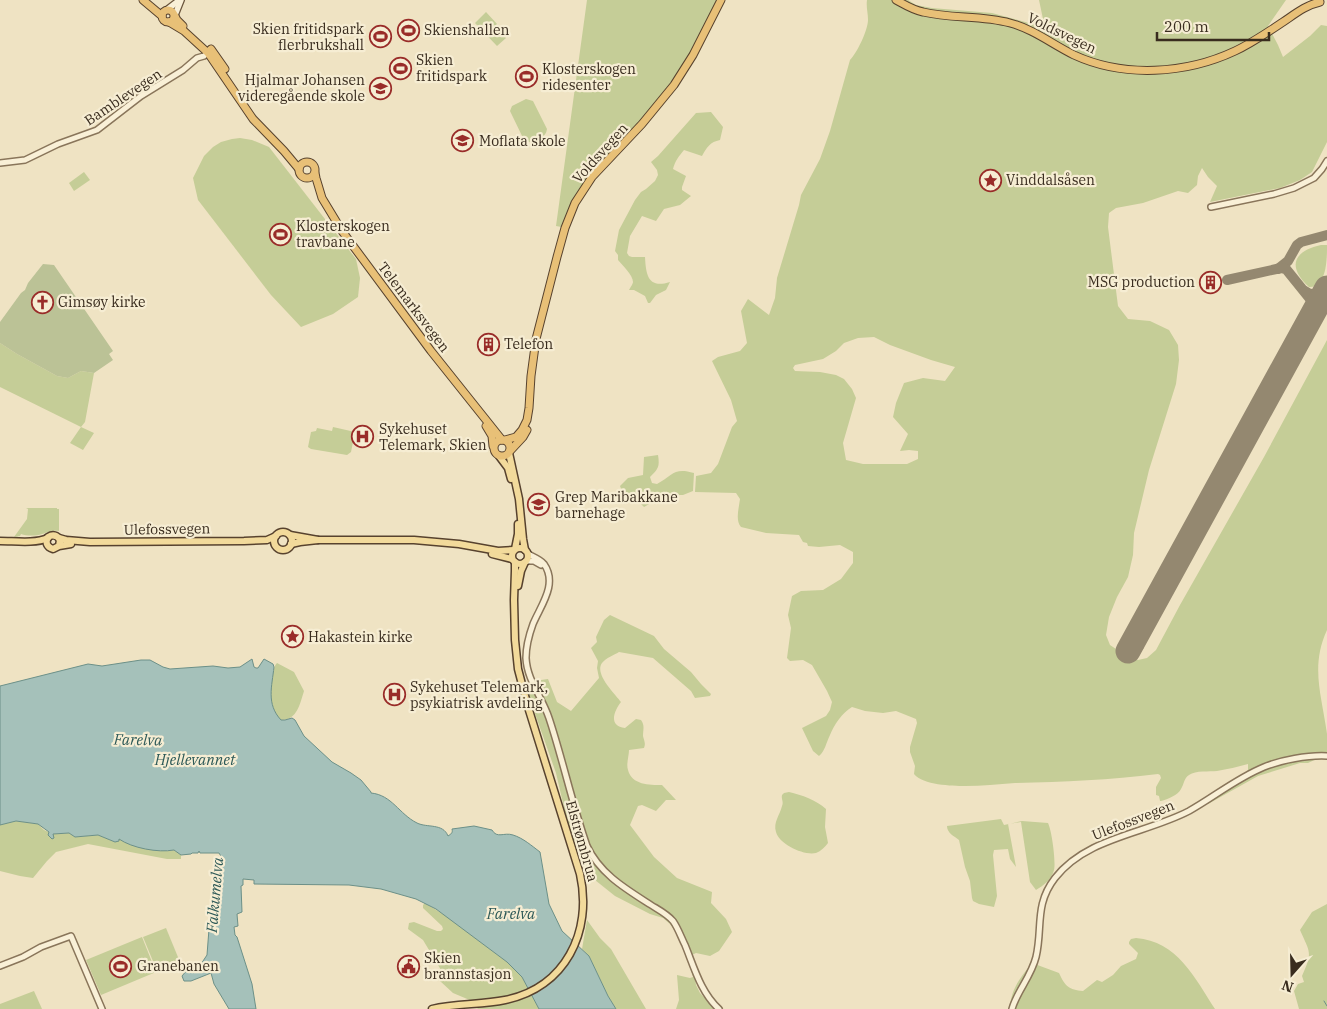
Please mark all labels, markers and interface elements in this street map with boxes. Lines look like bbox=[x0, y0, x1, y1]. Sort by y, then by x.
street label: Voldsvegen bbox=[1024, 9, 1100, 57]
scale bar bbox=[1157, 10, 1270, 42]
text: 200 m bbox=[1164, 17, 1209, 36]
sports icon: Skienshallen bbox=[396, 18, 420, 42]
place label: Skien fritidspark flerbrukshall bbox=[253, 20, 365, 54]
place label: Skienshallen bbox=[424, 21, 509, 39]
sports icon: Skien fritidspark flerbrukshall bbox=[368, 25, 392, 49]
place label: Skien fritidspark bbox=[416, 51, 488, 85]
sports icon: Skien fritidspark bbox=[388, 56, 412, 80]
place label: Klosterskogen ridesenter bbox=[542, 60, 636, 94]
street label: Bamblevegen bbox=[81, 65, 165, 129]
sports icon: Klosterskogen ridesenter bbox=[514, 65, 538, 89]
place label: Hjalmar Johansen videregående skole bbox=[238, 71, 365, 105]
school or university icon: Hjalmar Johansen videregående skole bbox=[369, 76, 393, 100]
street label: Voldsvegen bbox=[568, 119, 632, 187]
school or university icon: Moflata skole bbox=[451, 129, 475, 153]
place label: Moflata skole bbox=[479, 132, 566, 150]
place icon: Vinddalsåsen bbox=[978, 168, 1002, 192]
place label: Vinddalsåsen bbox=[1006, 171, 1095, 189]
place label: Klosterskogen travbane bbox=[296, 217, 390, 251]
sports icon: Klosterskogen travbane bbox=[268, 222, 292, 246]
street label: Telemarksvegen bbox=[374, 258, 454, 356]
building icon: MSG production bbox=[1199, 270, 1223, 294]
place label: MSG production bbox=[1088, 273, 1195, 291]
church icon: Gimsøy kirke bbox=[30, 290, 54, 314]
place label: Gimsøy kirke bbox=[58, 293, 146, 311]
building icon: Telefon bbox=[476, 332, 500, 356]
place label: Telefon bbox=[504, 335, 553, 353]
place label: Sykehuset Telemark, Skien bbox=[379, 420, 487, 454]
hospital icon: Sykehuset Telemark, Skien bbox=[351, 425, 375, 449]
place label: Grep Maribakkane barnehage bbox=[555, 488, 678, 522]
school or university icon: Grep Maribakkane barnehage bbox=[527, 493, 551, 517]
street label: Ulefossvegen bbox=[123, 519, 211, 539]
place icon: Hakastein kirke bbox=[280, 625, 304, 649]
place label: Hakastein kirke bbox=[308, 628, 413, 646]
place label: Sykehuset Telemark, psykiatrisk avdeling bbox=[410, 678, 548, 712]
hospital icon: Sykehuset Telemark, psykiatrisk avdeling bbox=[382, 683, 406, 707]
water label: Farelva bbox=[113, 730, 163, 749]
water label: Hjellevannet bbox=[154, 750, 236, 769]
street label: Ulefossvegen bbox=[1089, 796, 1177, 844]
street label: Elstrømbrua bbox=[562, 798, 602, 884]
water label: Falkumelva bbox=[202, 856, 227, 934]
water label: Farelva bbox=[486, 904, 536, 923]
place label: Skien brannstasjon bbox=[424, 949, 511, 983]
north arrow bbox=[1267, 949, 1317, 999]
sports icon: Granebanen bbox=[109, 954, 133, 978]
public building icon: Skien brannstasjon bbox=[396, 954, 420, 978]
place label: Granebanen bbox=[137, 957, 219, 975]
text: N bbox=[1279, 976, 1296, 997]

